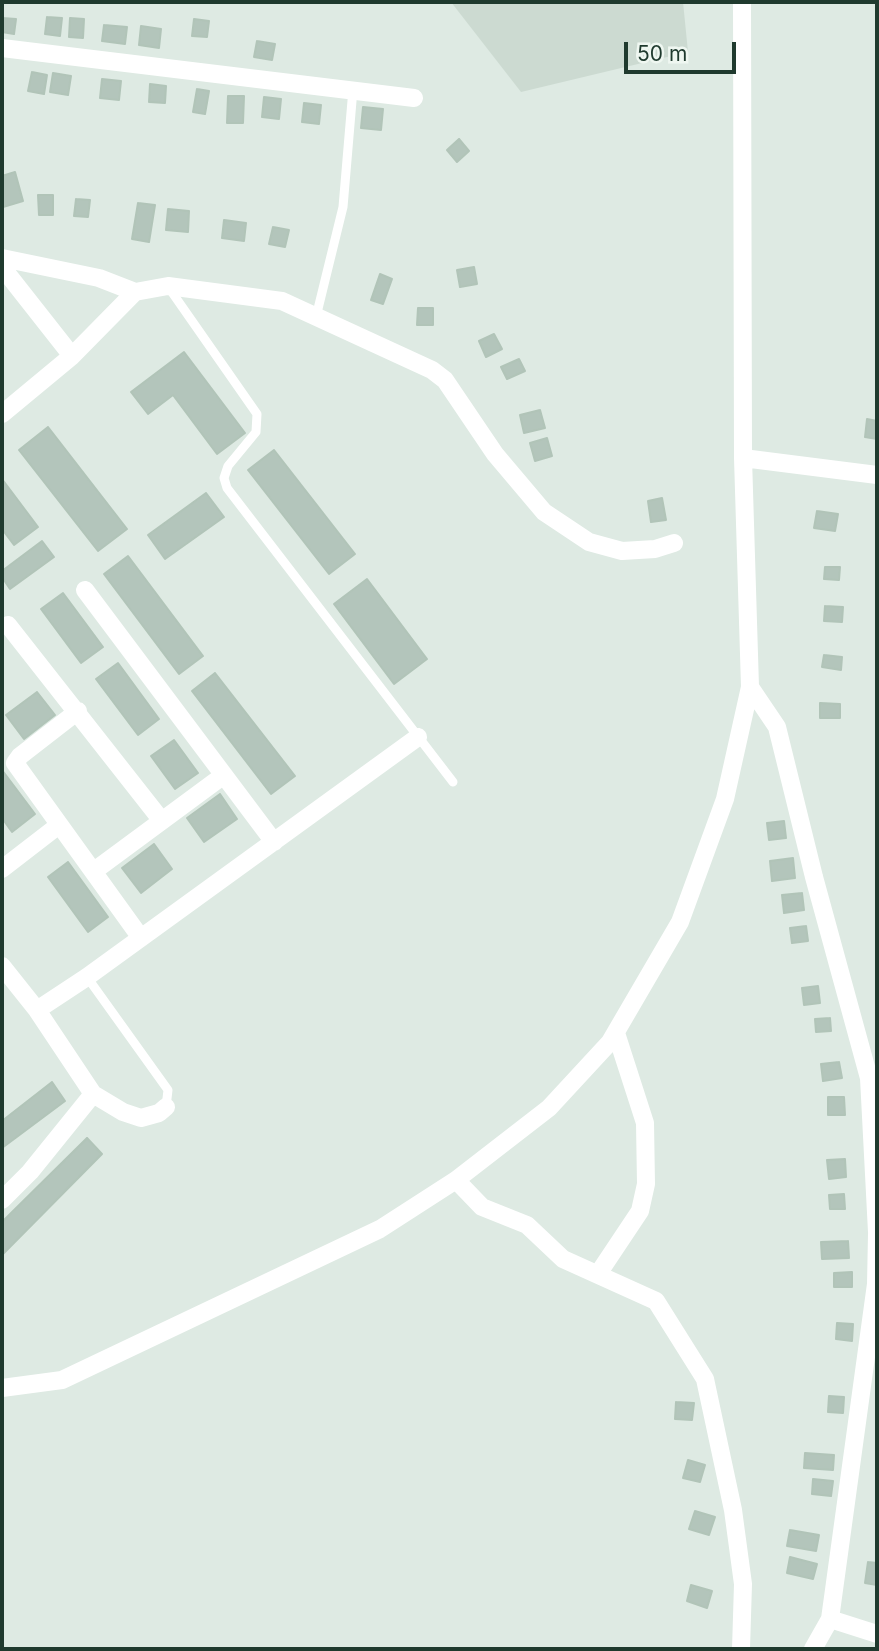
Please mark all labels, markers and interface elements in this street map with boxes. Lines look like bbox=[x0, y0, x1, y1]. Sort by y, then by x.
scale bar bbox=[627, 28, 739, 72]
text: 50 m bbox=[637, 41, 687, 66]

